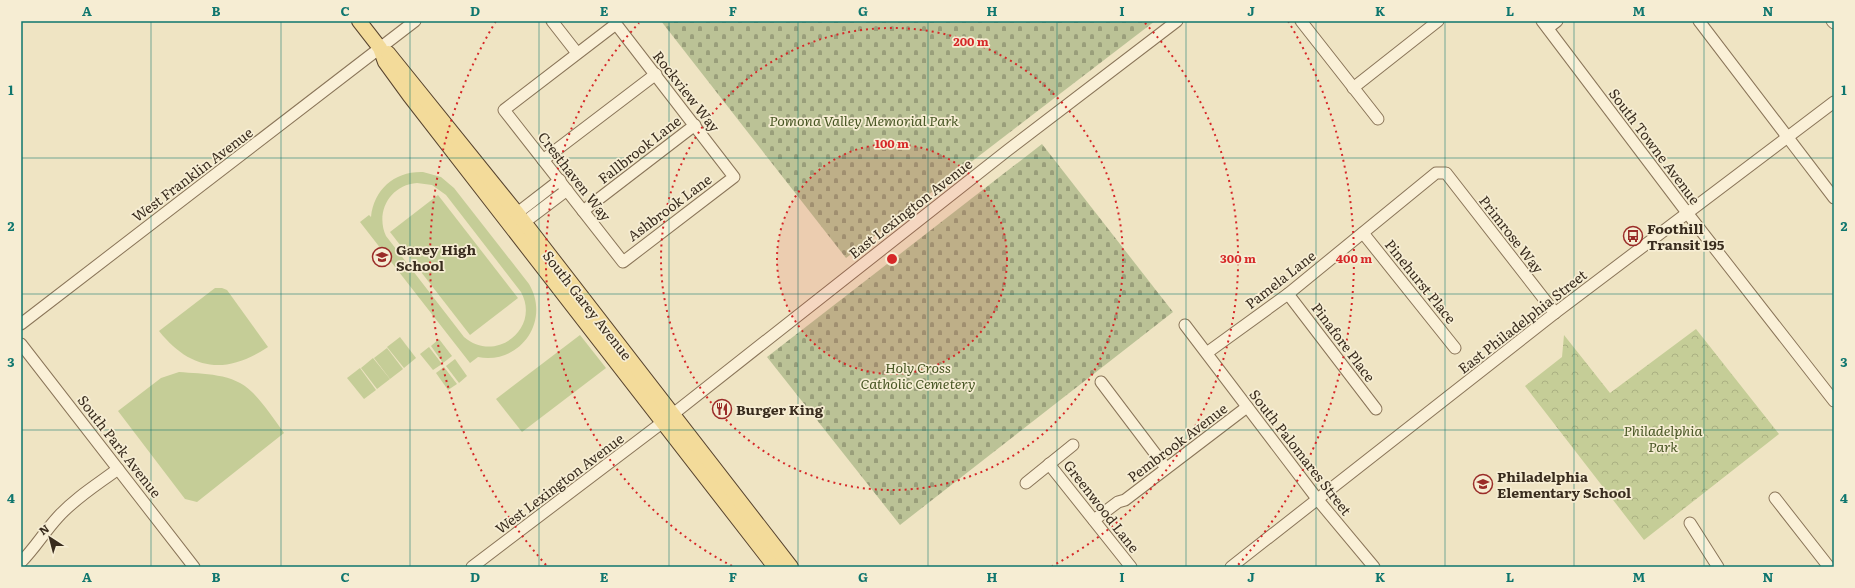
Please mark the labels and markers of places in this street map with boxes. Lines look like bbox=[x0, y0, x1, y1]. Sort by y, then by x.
place label: Foothill Transit 195 bbox=[1647, 218, 1725, 254]
bus stop icon: Foothill Transit 195 bbox=[1622, 225, 1644, 247]
place label: Garey High School bbox=[396, 239, 476, 275]
school or university icon: Garey High School bbox=[371, 246, 393, 268]
centre of rings bbox=[885, 252, 899, 266]
restaurant icon: Burger King bbox=[711, 398, 733, 420]
place label: Burger King bbox=[736, 399, 824, 419]
place label: Philadelphia Elementary School bbox=[1497, 466, 1631, 502]
school or university icon: Philadelphia Elementary School bbox=[1472, 473, 1494, 495]

